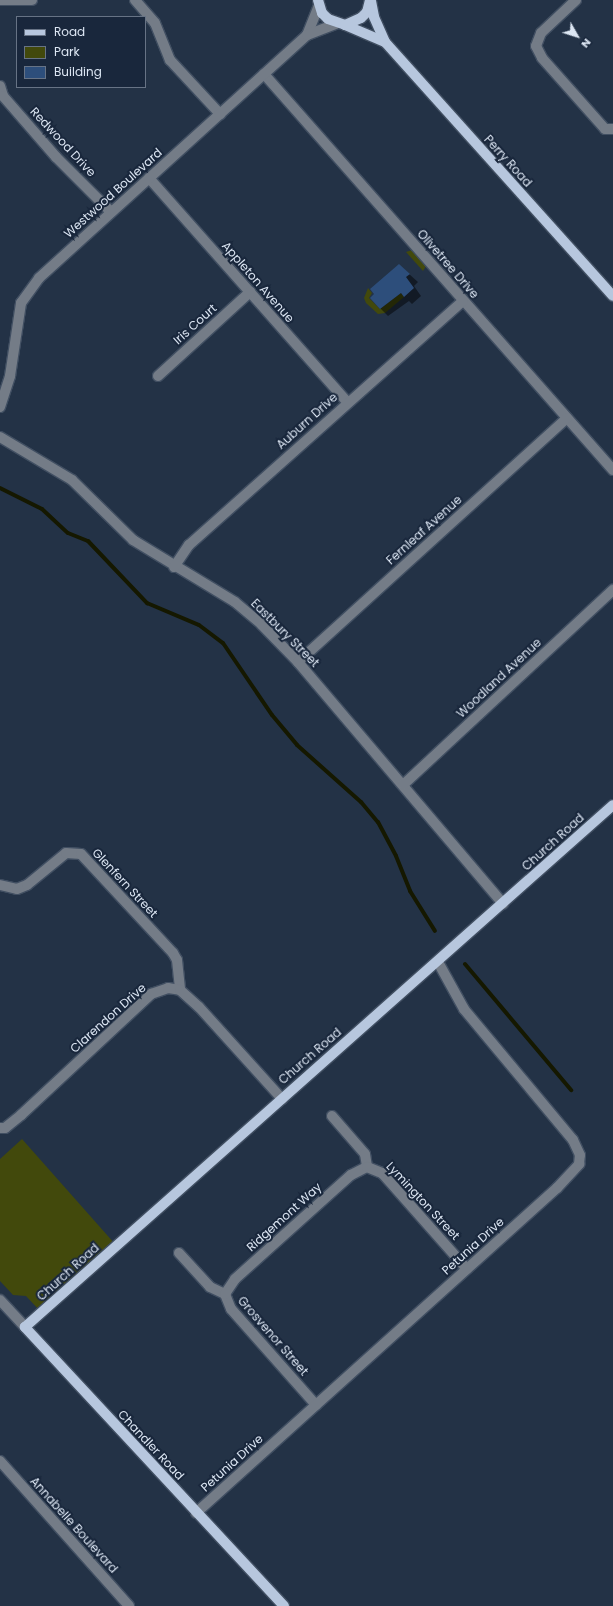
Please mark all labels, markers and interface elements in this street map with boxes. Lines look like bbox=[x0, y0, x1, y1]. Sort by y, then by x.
legend bbox=[16, 16, 146, 88]
north arrow bbox=[557, 16, 597, 56]
text: Road bbox=[54, 23, 85, 40]
text: N bbox=[578, 35, 595, 52]
text: Park bbox=[54, 43, 80, 60]
text: Building bbox=[54, 63, 102, 80]
street label: Redwood Drive bbox=[27, 104, 99, 180]
street label: Perry Road bbox=[481, 132, 535, 190]
street label: Westwood Boulevard bbox=[61, 145, 165, 241]
street label: Olivetree Drive bbox=[414, 227, 482, 301]
street label: Appleton Avenue bbox=[219, 239, 297, 325]
street label: Iris Court bbox=[170, 301, 220, 347]
street label: Auburn Drive bbox=[274, 390, 340, 452]
street label: Fernleaf Avenue bbox=[383, 492, 465, 568]
street label: Eastbury Street bbox=[248, 596, 322, 670]
street label: Woodland Avenue bbox=[454, 635, 544, 721]
street label: Church Road bbox=[519, 810, 587, 874]
street label: Glenfern Street bbox=[89, 845, 161, 921]
street label: Clarendon Drive bbox=[67, 980, 149, 1056]
street label: Church Road bbox=[276, 1025, 344, 1087]
street label: Lymington Street bbox=[383, 1159, 463, 1243]
street label: Ridgemont Way bbox=[244, 1180, 324, 1254]
street label: Petunia Drive bbox=[439, 1214, 507, 1278]
street label: Church Road bbox=[34, 1240, 102, 1304]
street label: Grosvenor Street bbox=[235, 1294, 311, 1378]
street label: Chandler Road bbox=[115, 1407, 187, 1483]
street label: Petunia Drive bbox=[198, 1431, 266, 1495]
street label: Annabelle Boulevard bbox=[27, 1474, 121, 1576]

